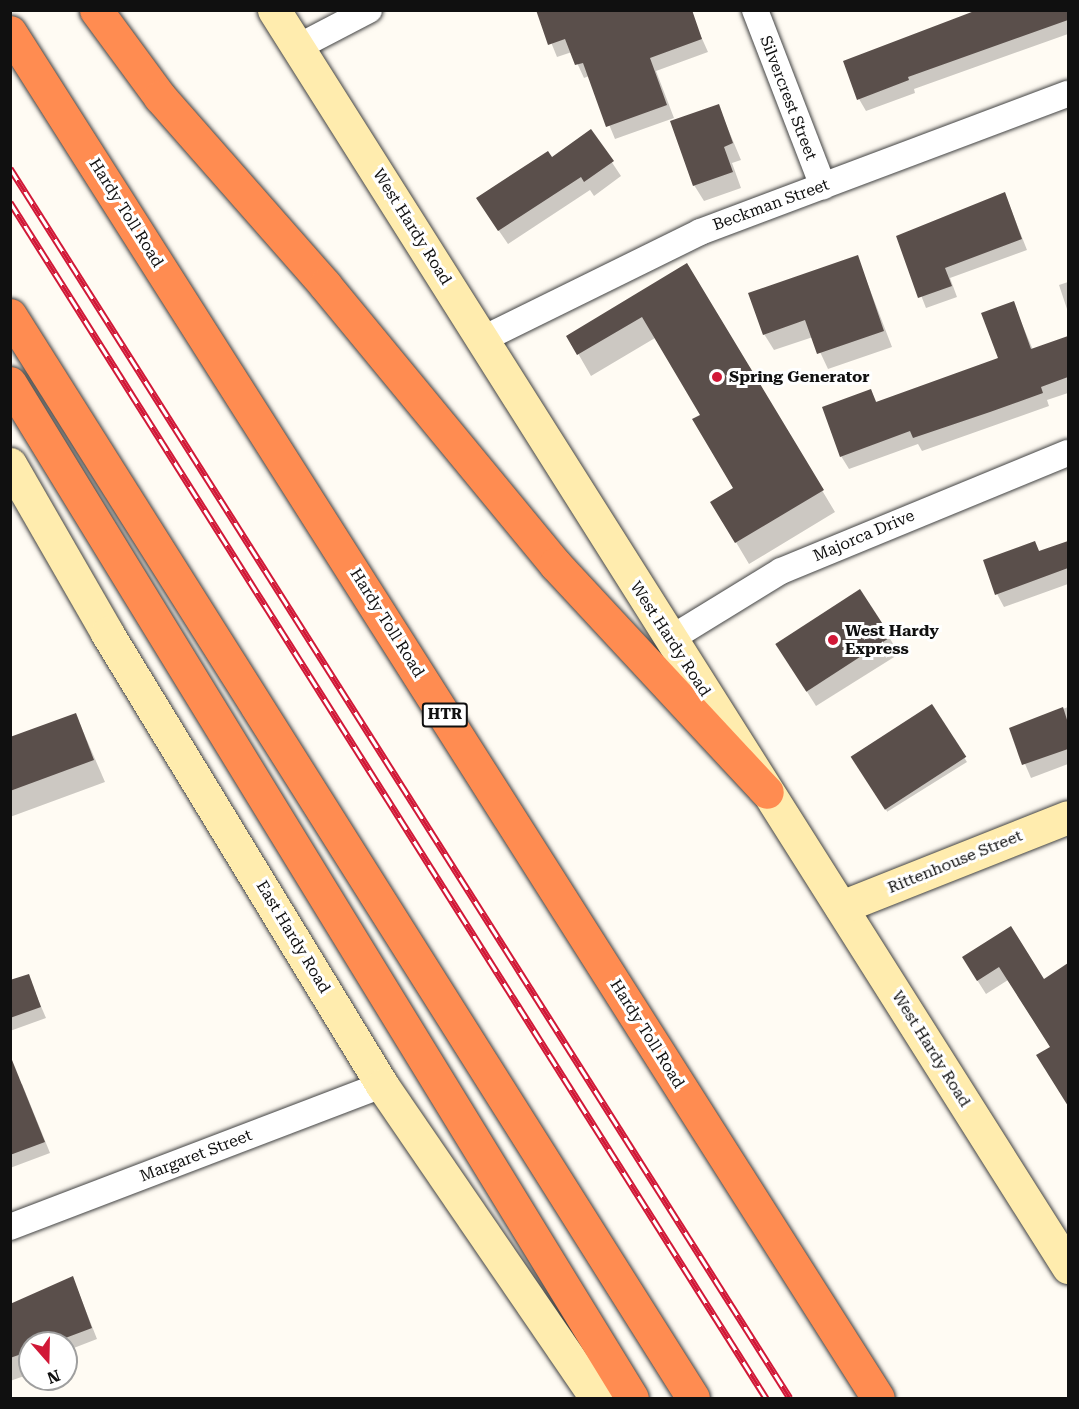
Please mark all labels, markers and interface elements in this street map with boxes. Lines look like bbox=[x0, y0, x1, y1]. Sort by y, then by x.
street label: Silvercrest Street bbox=[755, 33, 821, 163]
street label: Hardy Toll Road bbox=[85, 155, 167, 271]
street label: West Hardy Road bbox=[369, 165, 455, 289]
street label: Beckman Street bbox=[710, 175, 832, 235]
place label: Spring Generator bbox=[729, 367, 870, 387]
marker: Spring Generator bbox=[710, 370, 724, 384]
street label: Majorca Drive bbox=[810, 506, 918, 566]
street label: Hardy Toll Road bbox=[346, 565, 428, 681]
street label: West Hardy Road bbox=[626, 578, 714, 700]
place label: West Hardy Express bbox=[845, 621, 939, 659]
marker: West Hardy Express bbox=[826, 633, 840, 647]
road number: HTR bbox=[421, 703, 469, 727]
street label: Rittenhouse Street bbox=[885, 826, 1025, 898]
street label: East Hardy Road bbox=[252, 877, 334, 997]
street label: Hardy Toll Road bbox=[606, 976, 688, 1092]
street label: West Hardy Road bbox=[888, 987, 974, 1111]
street label: Margaret Street bbox=[137, 1126, 255, 1186]
north arrow bbox=[18, 1331, 78, 1391]
text: N bbox=[45, 1365, 63, 1388]

